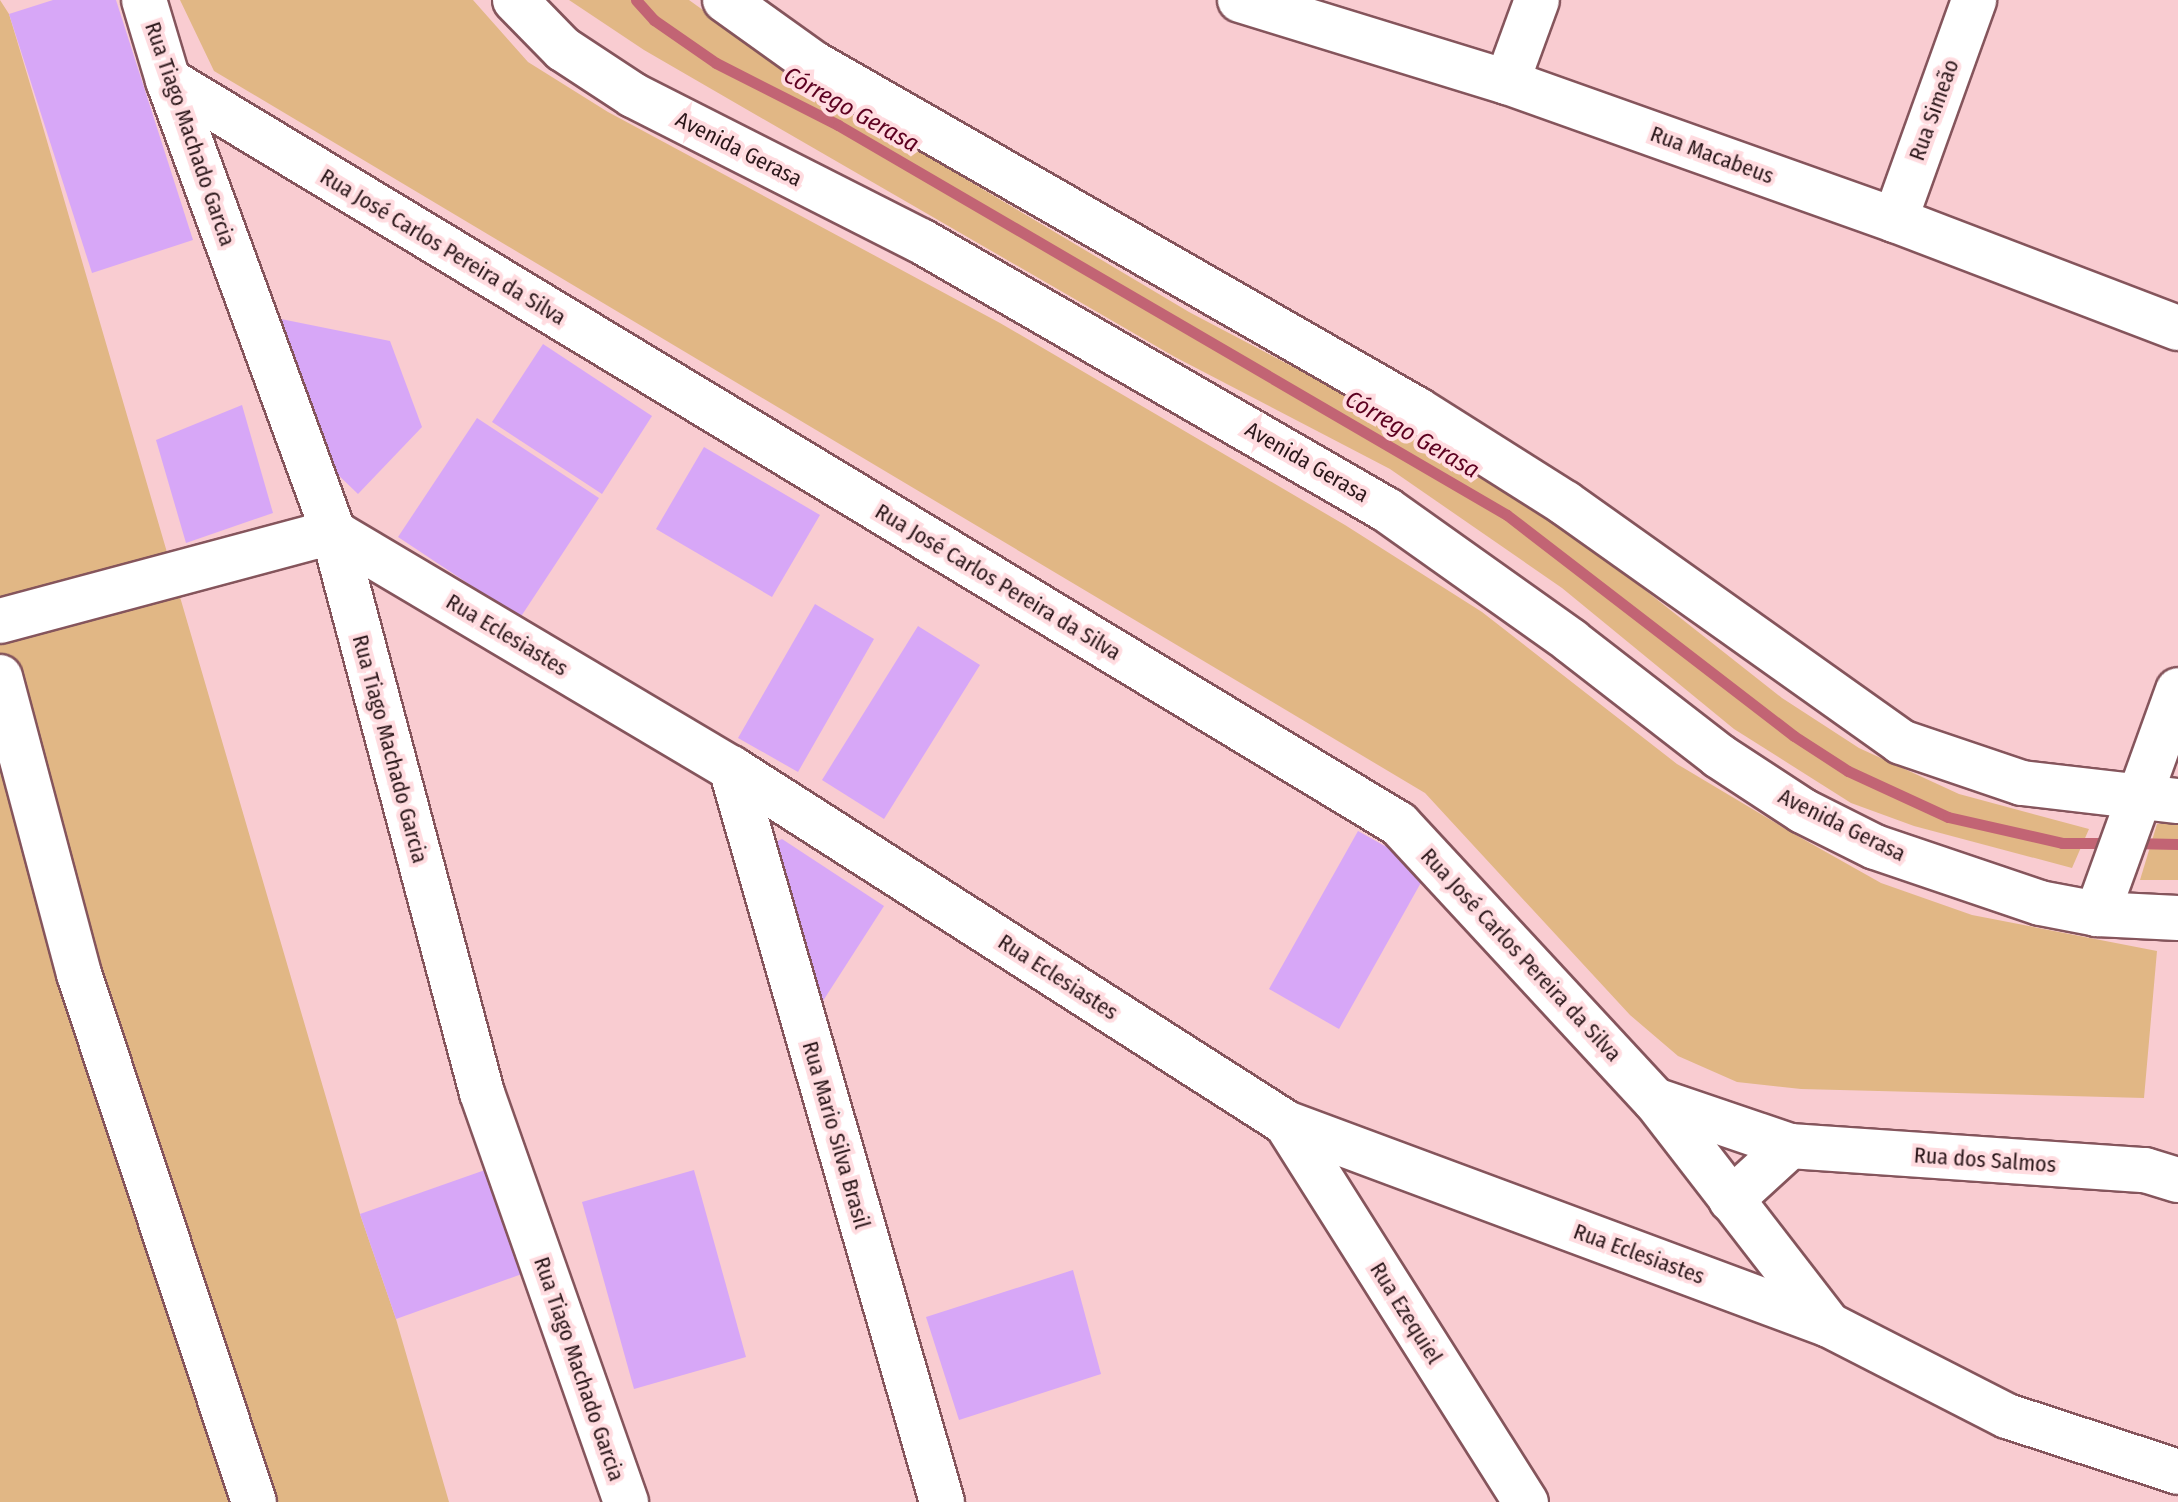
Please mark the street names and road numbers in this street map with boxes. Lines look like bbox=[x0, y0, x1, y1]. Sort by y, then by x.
street label: Rua Tiago Machado Garcia bbox=[139, 18, 241, 250]
street label: Rua Simeão bbox=[1903, 56, 1965, 164]
street label: Avenida Gerasa bbox=[671, 106, 807, 192]
street label: Rua Macabeus bbox=[1647, 120, 1777, 190]
street label: Rua José Carlos Pereira da Silva bbox=[315, 163, 571, 331]
street label: Avenida Gerasa bbox=[1241, 416, 1373, 508]
street label: Rua José Carlos Pereira da Silva bbox=[870, 498, 1126, 666]
street label: Rua Eclesiastes bbox=[441, 588, 573, 682]
street label: Rua Tiago Machado Garcia bbox=[347, 632, 433, 866]
street label: Avenida Gerasa bbox=[1774, 783, 1910, 867]
street label: Rua José Carlos Pereira da Silva bbox=[1415, 843, 1627, 1067]
street label: Rua Eclesiastes bbox=[993, 929, 1123, 1025]
street label: Rua Mario Silva Brasil bbox=[797, 1038, 875, 1232]
street label: Rua dos Salmos bbox=[1913, 1142, 2057, 1178]
street label: Rua Eclesiastes bbox=[1570, 1218, 1708, 1290]
street label: Rua Tiago Machado Garcia bbox=[528, 1253, 630, 1485]
street label: Rua Ezequiel bbox=[1364, 1257, 1448, 1369]

